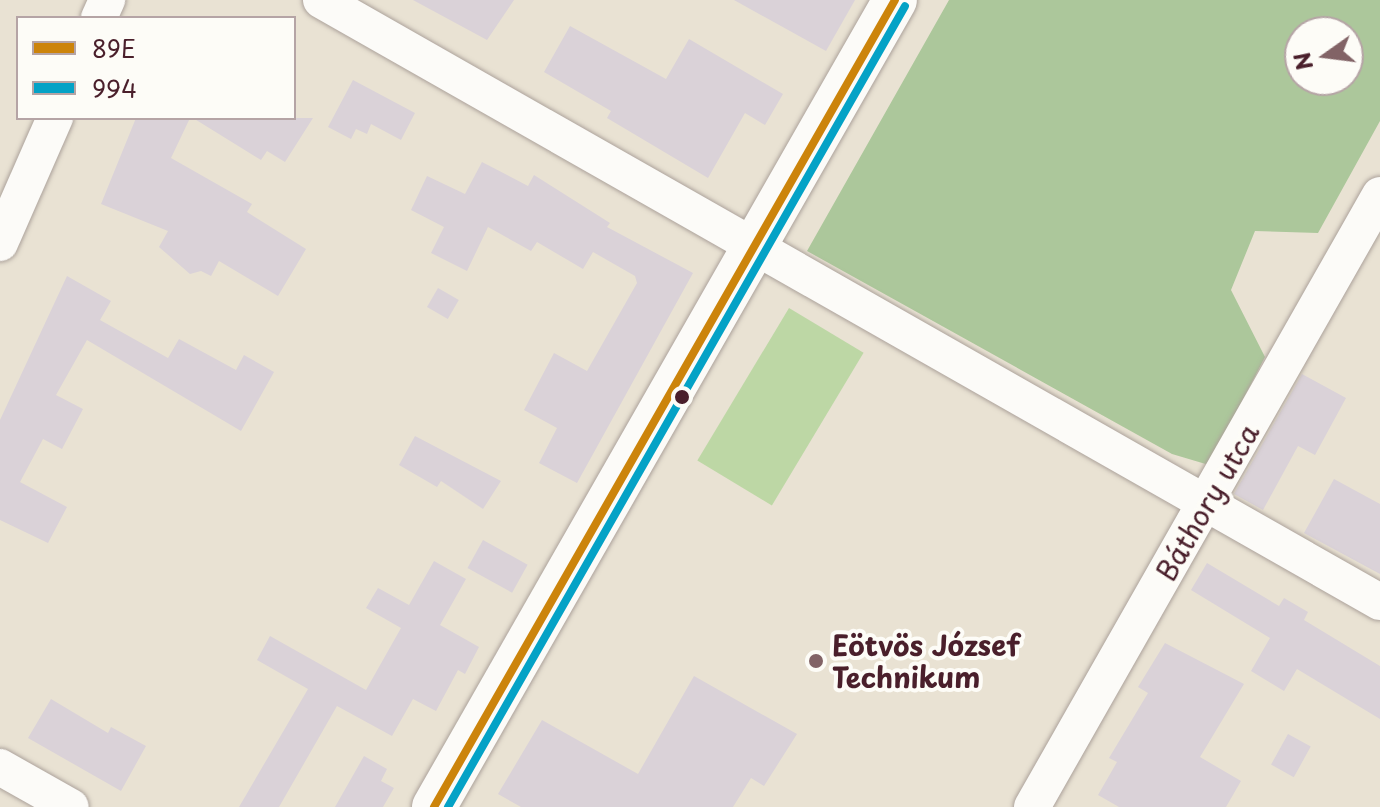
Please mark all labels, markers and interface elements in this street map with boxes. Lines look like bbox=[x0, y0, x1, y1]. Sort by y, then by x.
legend bbox=[16, 16, 296, 120]
north arrow bbox=[1284, 16, 1364, 96]
text: 89E bbox=[92, 30, 136, 66]
text: N bbox=[1284, 49, 1320, 74]
text: 994 bbox=[92, 70, 137, 106]
unlabelled marker bbox=[674, 389, 690, 405]
street label: Báthory utca bbox=[1148, 417, 1266, 587]
place label: Eötvös József Technikum bbox=[832, 628, 1020, 694]
marker: Eötvös József Technikum bbox=[807, 652, 825, 670]

